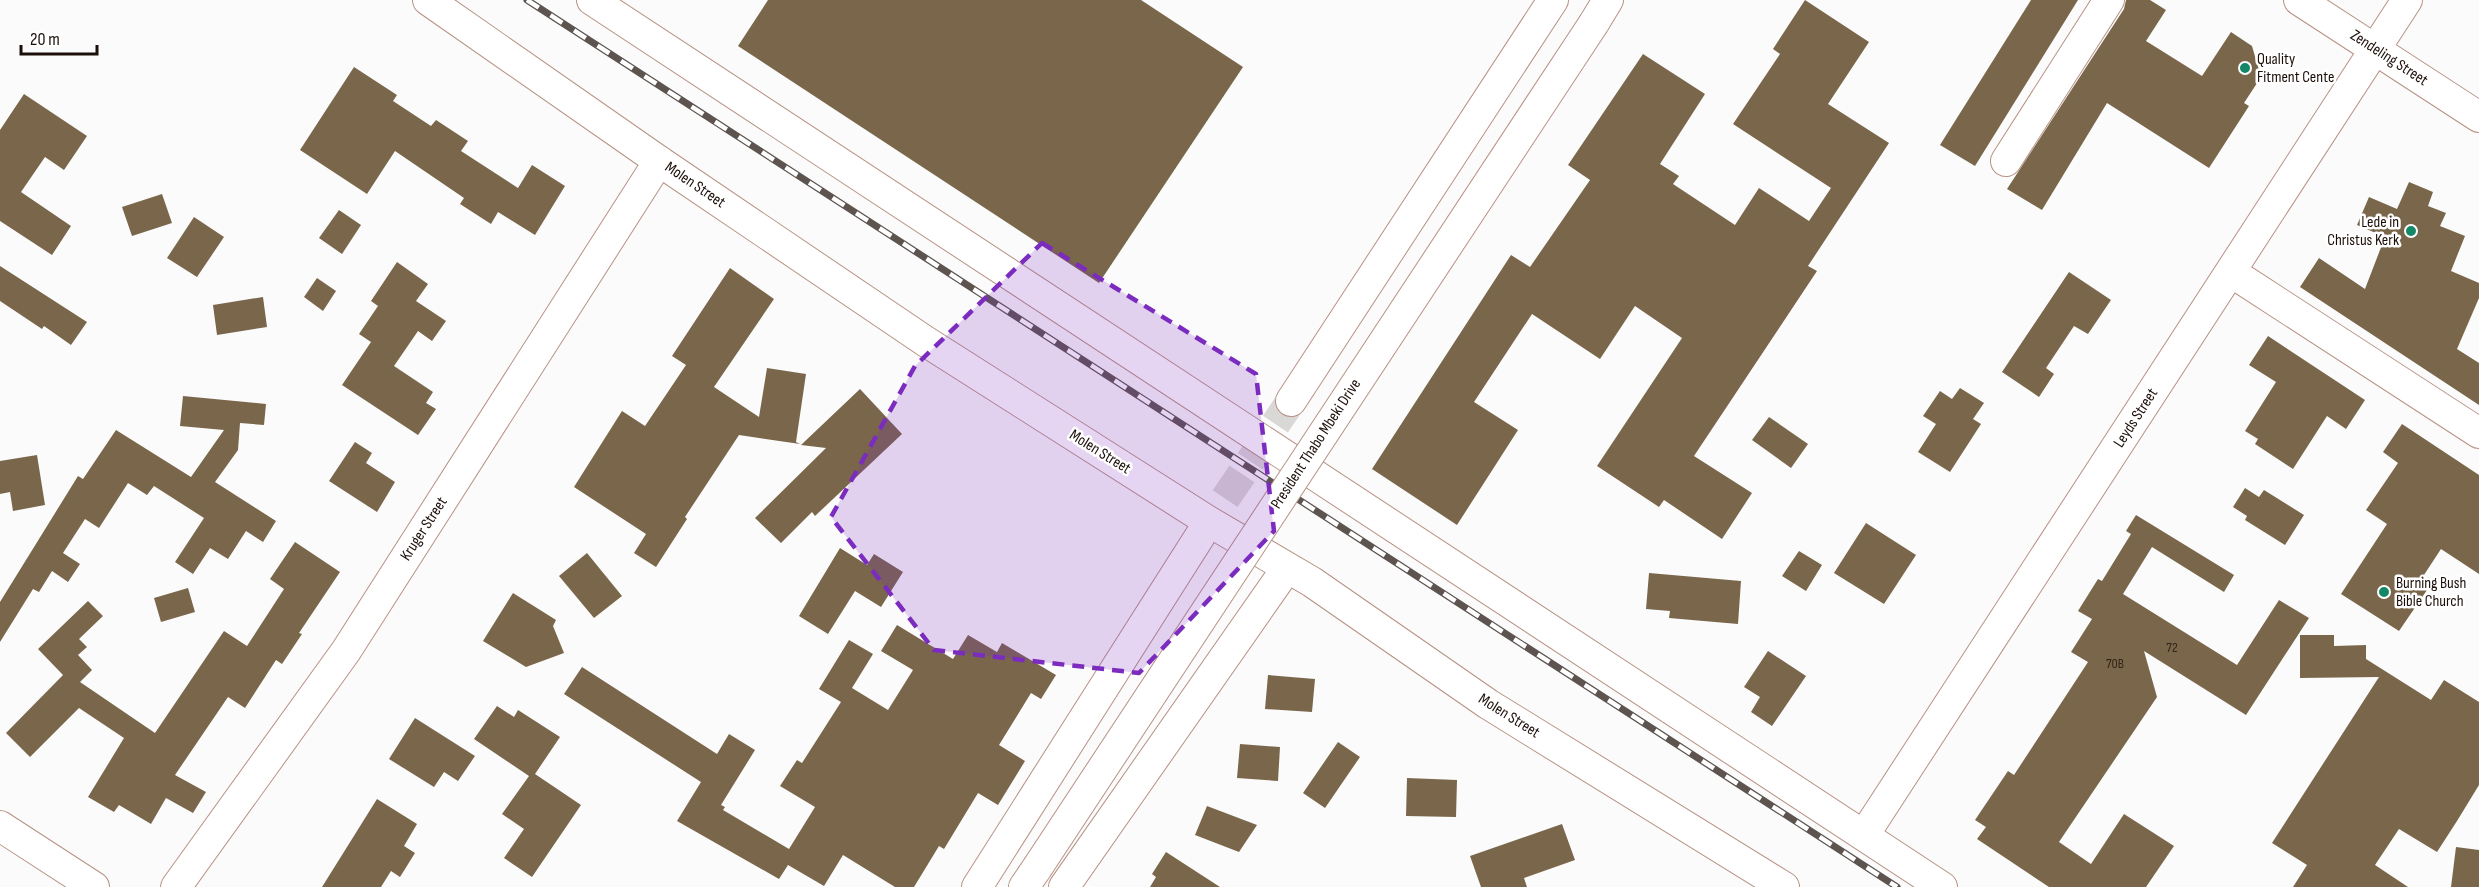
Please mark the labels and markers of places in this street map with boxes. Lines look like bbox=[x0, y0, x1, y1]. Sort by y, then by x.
place label: Quality Fitment Cente bbox=[2257, 50, 2334, 87]
marker: Quality Fitment Cente bbox=[2238, 61, 2252, 75]
place label: Lede in Christus Kerk bbox=[2327, 213, 2399, 250]
marker: Lede in Christus Kerk bbox=[2404, 224, 2418, 238]
place label: Burning Bush Bible Church bbox=[2396, 574, 2466, 611]
marker: Burning Bush Bible Church bbox=[2377, 585, 2391, 599]

